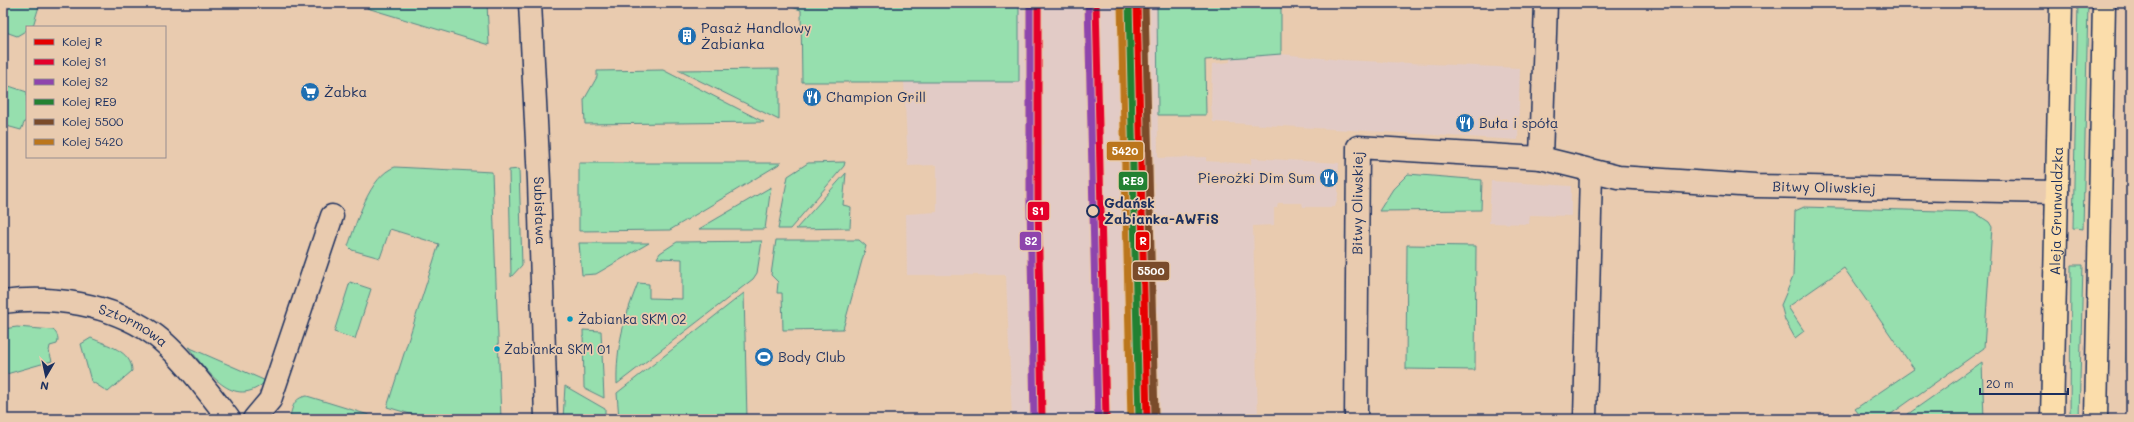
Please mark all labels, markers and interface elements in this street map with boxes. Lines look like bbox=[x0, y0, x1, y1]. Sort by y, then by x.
place label: Pasaż Handlowy Żabianka bbox=[701, 18, 811, 53]
building icon: Pasaż Handlowy Żabianka bbox=[676, 25, 698, 47]
legend bbox=[26, 26, 166, 158]
text: Kolej R bbox=[62, 33, 102, 49]
text: Kolej S1 bbox=[62, 53, 107, 69]
text: Kolej S2 bbox=[62, 73, 108, 89]
supermarket icon: Żabka bbox=[299, 81, 321, 103]
place label: Żabka bbox=[324, 82, 367, 101]
restaurant icon: Champion Grill bbox=[801, 86, 823, 108]
place label: Champion Grill bbox=[826, 87, 926, 106]
text: Kolej RE9 bbox=[62, 93, 116, 109]
restaurant icon: Buła i spóła bbox=[1454, 112, 1476, 134]
text: Kolej 5500 bbox=[62, 113, 124, 129]
place label: Buła i spóła bbox=[1479, 113, 1559, 132]
text: Kolej 5420 bbox=[62, 133, 123, 149]
line badge: 5420 bbox=[1106, 141, 1144, 161]
text: 5420 bbox=[1112, 143, 1138, 158]
street label: Aleja Grunwaldzka bbox=[2045, 147, 2067, 276]
street label: Bitwy Oliwskiej bbox=[1347, 151, 1367, 255]
restaurant icon: Pierożki Dim Sum bbox=[1318, 167, 1340, 189]
place label: Pierożki Dim Sum bbox=[1198, 168, 1315, 187]
line badge: RE9 bbox=[1118, 171, 1148, 191]
text: RE9 bbox=[1122, 173, 1144, 188]
street label: Subisława bbox=[530, 176, 551, 245]
street label: Bitwy Oliwskiej bbox=[1772, 176, 1876, 197]
place label: Gdańsk Żabianka-AWFiS bbox=[1104, 193, 1219, 228]
line badge: S1 bbox=[1027, 201, 1050, 221]
text: S1 bbox=[1032, 203, 1044, 218]
marker: Gdańsk Żabianka-AWFiS bbox=[1086, 204, 1100, 218]
line badge: S2 bbox=[1019, 231, 1042, 251]
line badge: R bbox=[1135, 231, 1150, 251]
text: S2 bbox=[1024, 233, 1038, 248]
text: R bbox=[1139, 233, 1147, 248]
line badge: 5500 bbox=[1132, 261, 1170, 281]
text: 5500 bbox=[1138, 263, 1165, 278]
street label: Sztormowa bbox=[96, 299, 172, 351]
place label: Żabianka SKM 02 bbox=[578, 310, 687, 327]
marker: Żabianka SKM 02 bbox=[565, 314, 575, 324]
place label: Żabianka SKM 01 bbox=[504, 340, 611, 357]
marker: Żabianka SKM 01 bbox=[492, 344, 502, 354]
sports icon: Body Club bbox=[753, 346, 775, 368]
place label: Body Club bbox=[778, 347, 846, 366]
north arrow bbox=[26, 356, 66, 396]
scale bar bbox=[1980, 370, 2068, 396]
text: 20 m bbox=[1986, 375, 2014, 391]
text: N bbox=[39, 378, 50, 394]

